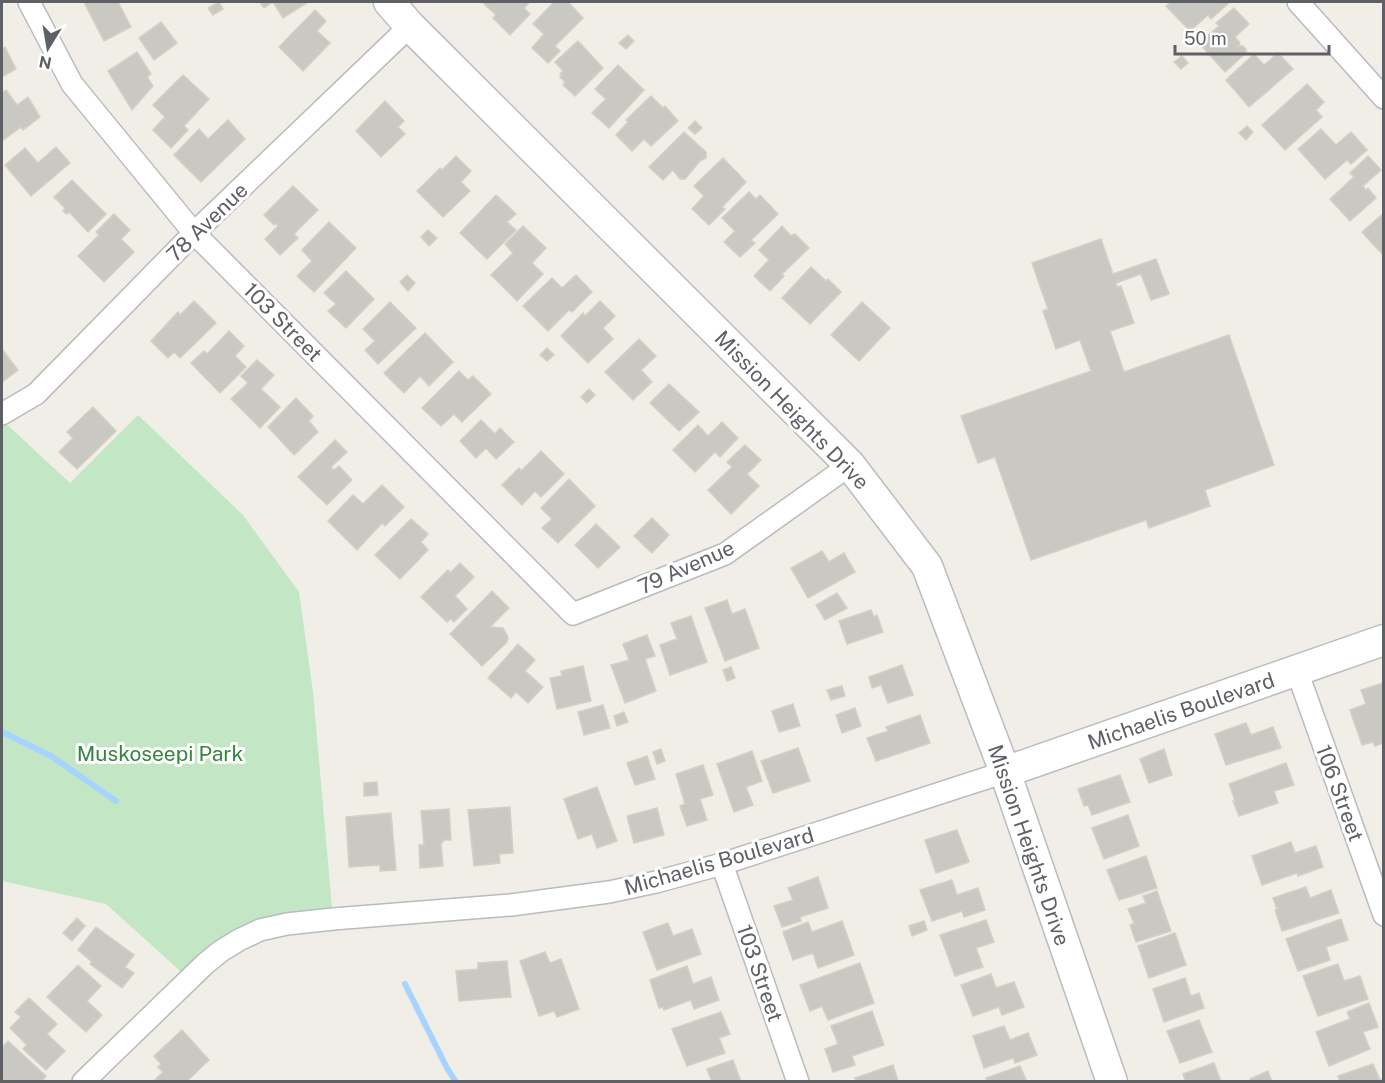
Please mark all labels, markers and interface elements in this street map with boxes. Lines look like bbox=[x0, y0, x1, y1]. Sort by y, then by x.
north arrow bbox=[18, 18, 78, 78]
scale bar bbox=[1175, 18, 1330, 56]
text: 50 m bbox=[1184, 28, 1227, 49]
text: N bbox=[37, 52, 53, 73]
street label: 78 Avenue bbox=[161, 177, 253, 267]
street label: 103 Street bbox=[238, 277, 328, 367]
street label: Mission Heights Drive bbox=[710, 325, 874, 495]
street label: 79 Avenue bbox=[634, 535, 738, 599]
street label: Michaelis Boulevard bbox=[1084, 667, 1278, 755]
park label: Muskoseepi Park bbox=[77, 741, 243, 766]
street label: Mission Heights Drive bbox=[983, 741, 1075, 949]
street label: 106 Street bbox=[1311, 741, 1369, 845]
street label: Michaelis Boulevard bbox=[621, 822, 817, 900]
street label: 103 Street bbox=[732, 921, 788, 1025]

